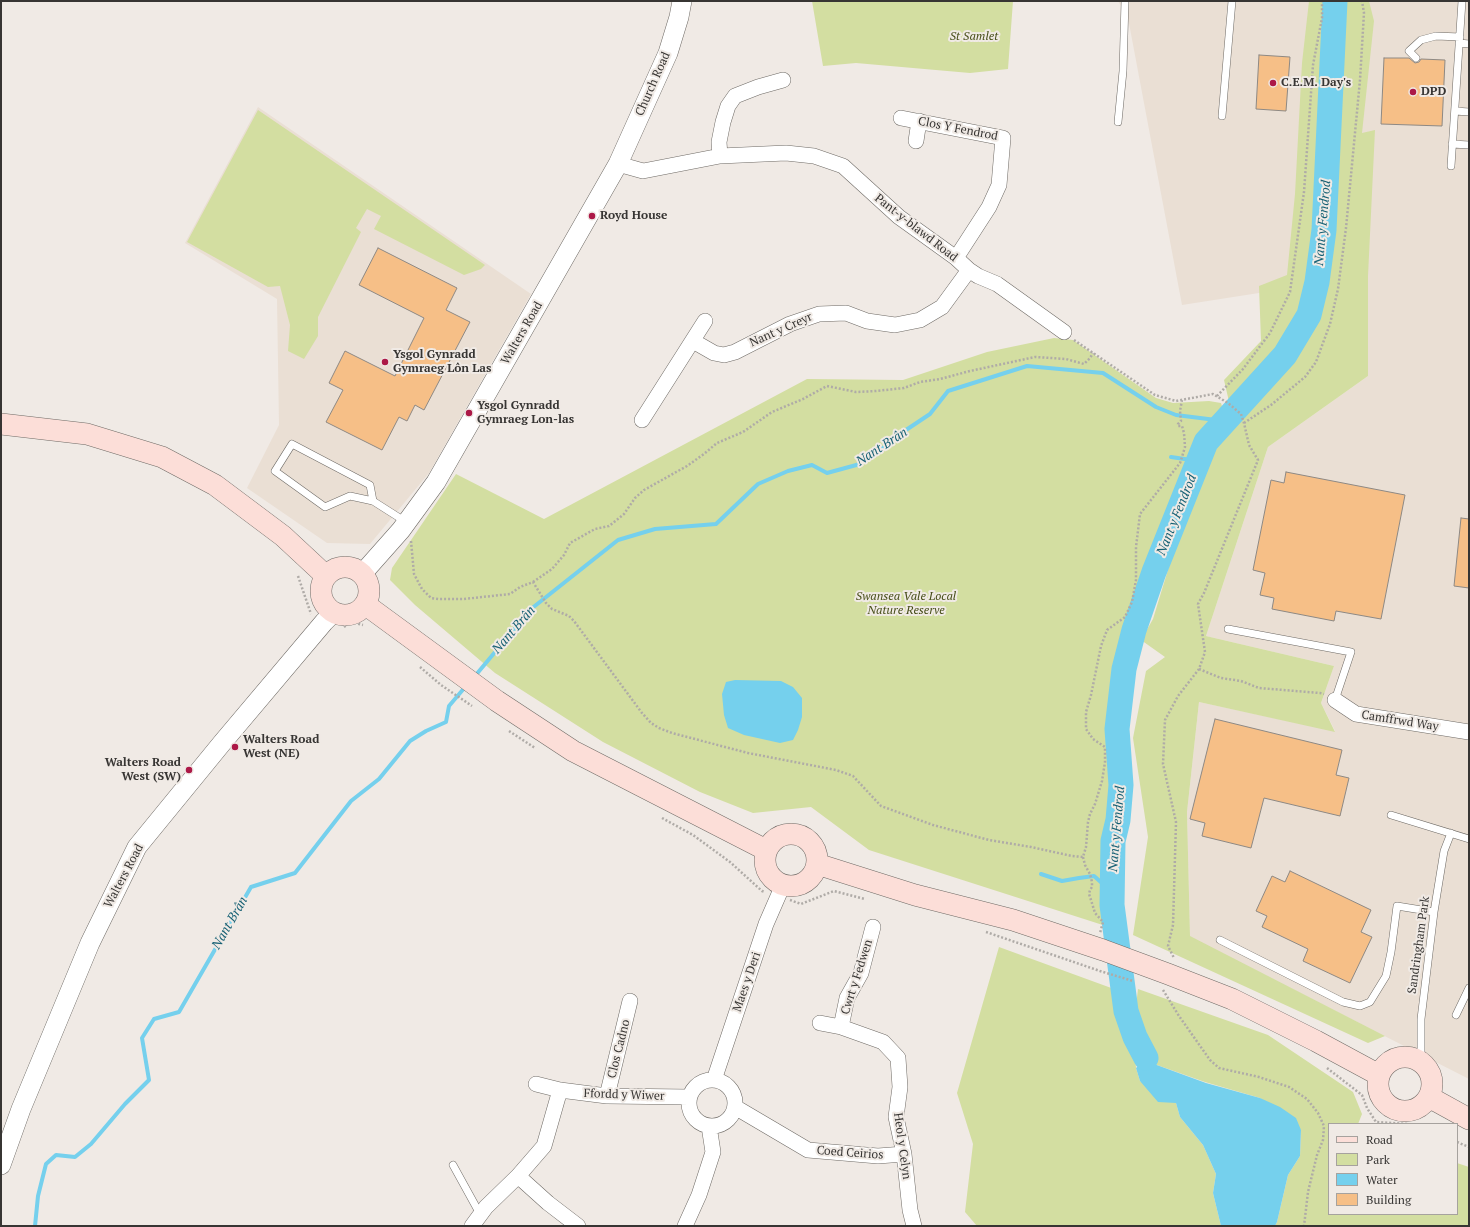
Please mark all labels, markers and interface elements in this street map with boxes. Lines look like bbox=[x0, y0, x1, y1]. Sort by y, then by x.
park label: St Samlet bbox=[950, 30, 998, 44]
street label: Church Road bbox=[632, 50, 674, 118]
place label: C.E.M. Day's bbox=[1281, 76, 1351, 90]
marker: C.E.M. Day's bbox=[1268, 78, 1278, 88]
place label: DPD bbox=[1421, 85, 1446, 99]
marker: DPD bbox=[1408, 87, 1418, 97]
street label: Clos Y Fendrod bbox=[917, 114, 999, 144]
water label: Nant y Fendrod bbox=[1311, 180, 1335, 266]
street label: Pant-y-blawd Road bbox=[872, 191, 960, 265]
place label: Royd House bbox=[600, 209, 667, 223]
marker: Royd House bbox=[587, 211, 597, 221]
street label: Walters Road bbox=[498, 299, 546, 367]
street label: Nant y Creyr bbox=[747, 310, 815, 350]
place label: Ysgol Gynradd Gymraeg Lôn Las bbox=[393, 348, 491, 376]
marker: Ysgol Gynradd Gymraeg Lôn Las bbox=[380, 357, 390, 367]
place label: Ysgol Gynradd Gymraeg Lon-las bbox=[477, 399, 574, 427]
marker: Ysgol Gynradd Gymraeg Lon-las bbox=[464, 408, 474, 418]
water label: Nant Brân bbox=[853, 425, 911, 469]
water label: Nant y Fendrod bbox=[1154, 472, 1200, 558]
park label: Swansea Vale Local Nature Reserve bbox=[856, 590, 956, 618]
water label: Nant Brân bbox=[489, 603, 539, 657]
street label: Camffrwd Way bbox=[1360, 708, 1440, 734]
place label: Walters Road West (NE) bbox=[243, 733, 319, 761]
marker: Walters Road West (NE) bbox=[230, 742, 240, 752]
place label: Walters Road West (SW) bbox=[105, 756, 181, 784]
marker: Walters Road West (SW) bbox=[184, 765, 194, 775]
water label: Nant y Fendrod bbox=[1105, 786, 1129, 872]
street label: Walters Road bbox=[101, 842, 147, 910]
water label: Nant Brân bbox=[209, 894, 251, 952]
street label: Sandringham Park bbox=[1405, 895, 1433, 995]
street label: Cwrt y Fedwen bbox=[838, 938, 876, 1016]
street label: Maes y Deri bbox=[730, 950, 764, 1014]
street label: Clos Cadno bbox=[605, 1018, 633, 1080]
street label: Ffordd y Wiwer bbox=[583, 1086, 665, 1104]
street label: Heol y Celyn bbox=[890, 1112, 914, 1180]
legend bbox=[1328, 1123, 1458, 1215]
text: Road bbox=[1366, 1132, 1393, 1147]
street label: Coed Ceirios bbox=[816, 1143, 884, 1163]
text: Park bbox=[1366, 1152, 1390, 1167]
text: Water bbox=[1366, 1172, 1398, 1187]
text: Building bbox=[1366, 1192, 1411, 1207]

